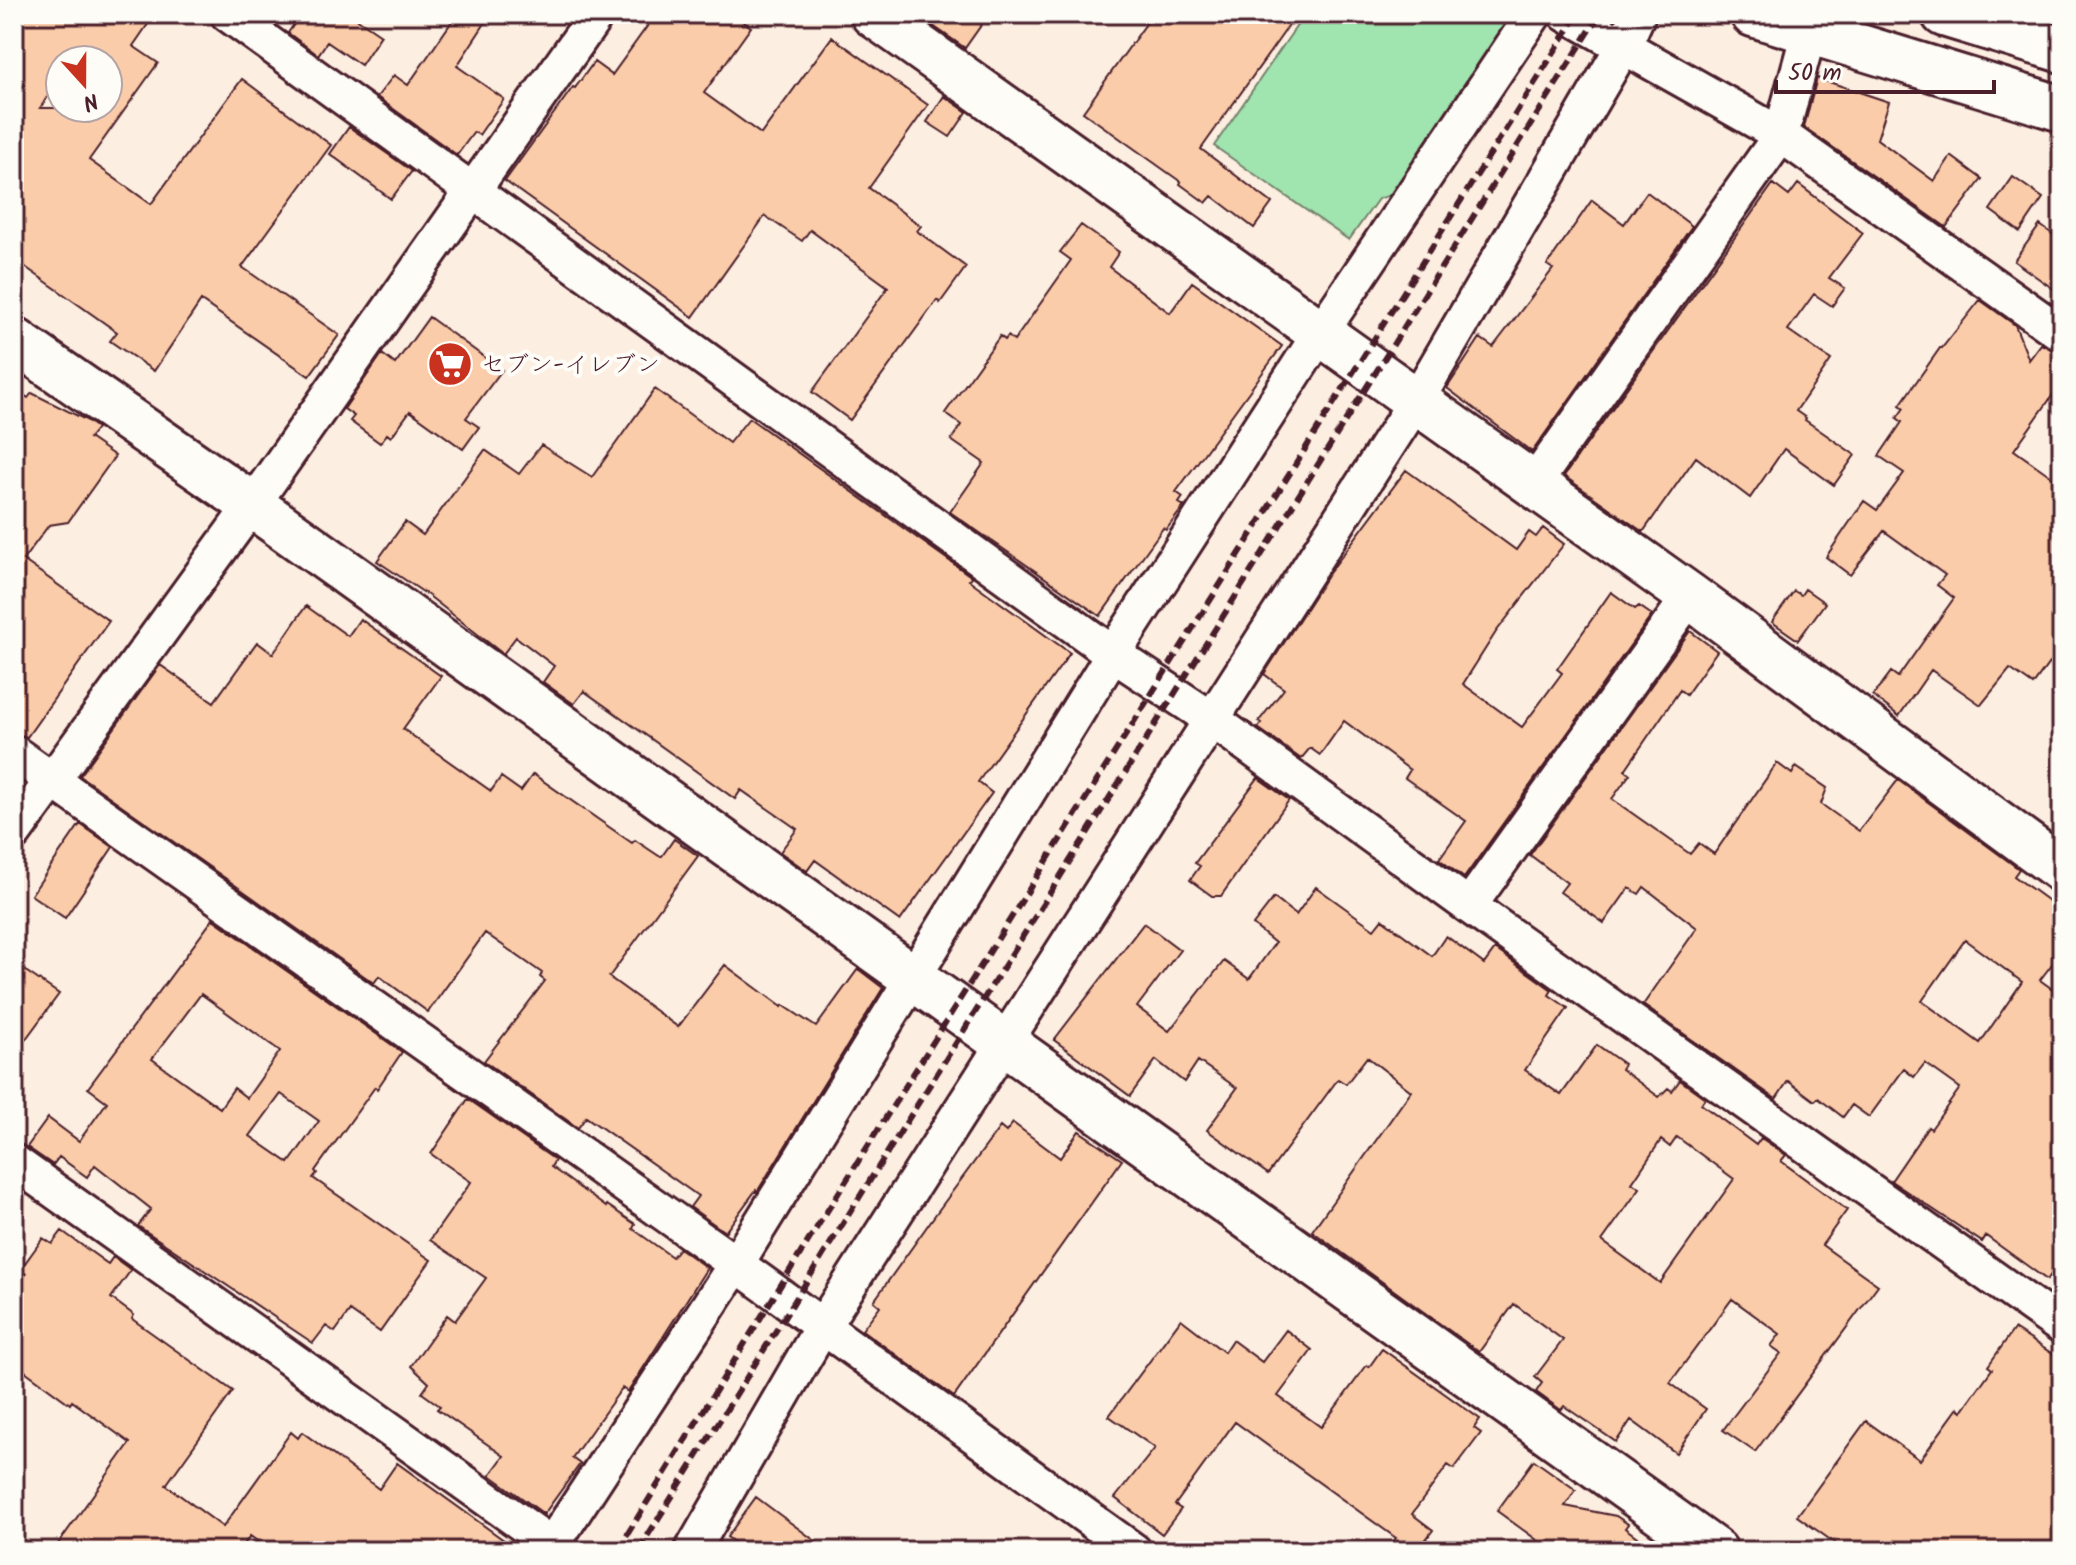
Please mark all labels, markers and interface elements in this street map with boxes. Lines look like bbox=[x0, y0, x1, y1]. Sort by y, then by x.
north arrow bbox=[44, 44, 124, 124]
scale bar bbox=[1776, 44, 1994, 94]
text: 50 m bbox=[1788, 54, 1842, 93]
text: N bbox=[77, 82, 103, 119]
supermarket icon: セブン-イレブン bbox=[426, 340, 474, 388]
place label: セブン-イレブン bbox=[481, 346, 660, 385]

